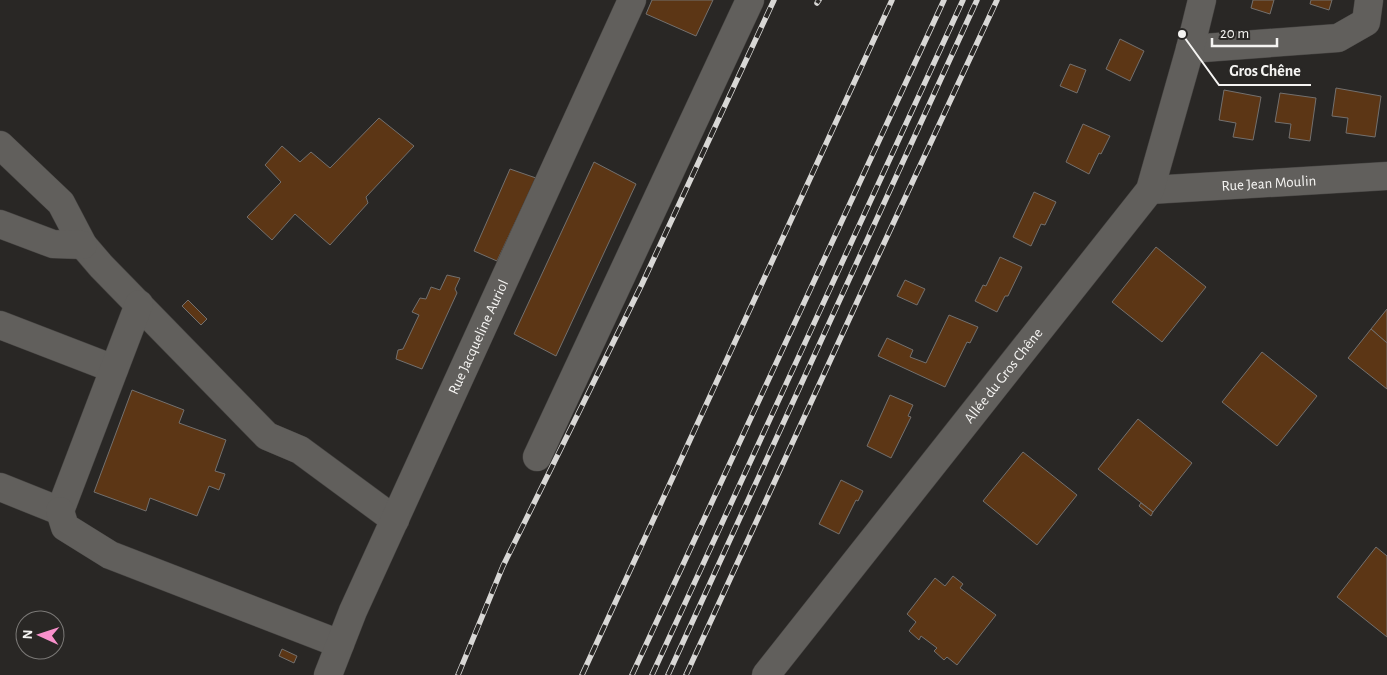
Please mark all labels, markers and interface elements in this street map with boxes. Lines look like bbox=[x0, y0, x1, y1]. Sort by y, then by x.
scale bar bbox=[1212, 15, 1277, 47]
text: 20 m bbox=[1220, 26, 1249, 41]
callout: Gros Chêne bbox=[1219, 54, 1311, 85]
text: Gros Chêne bbox=[1229, 63, 1301, 79]
street label: Rue Jean Moulin bbox=[1221, 173, 1317, 193]
street label: Rue Jacqueline Auriol bbox=[445, 277, 511, 397]
street label: Allée du Gros Chêne bbox=[961, 325, 1045, 426]
north arrow bbox=[15, 610, 65, 660]
text: N bbox=[21, 629, 35, 640]

